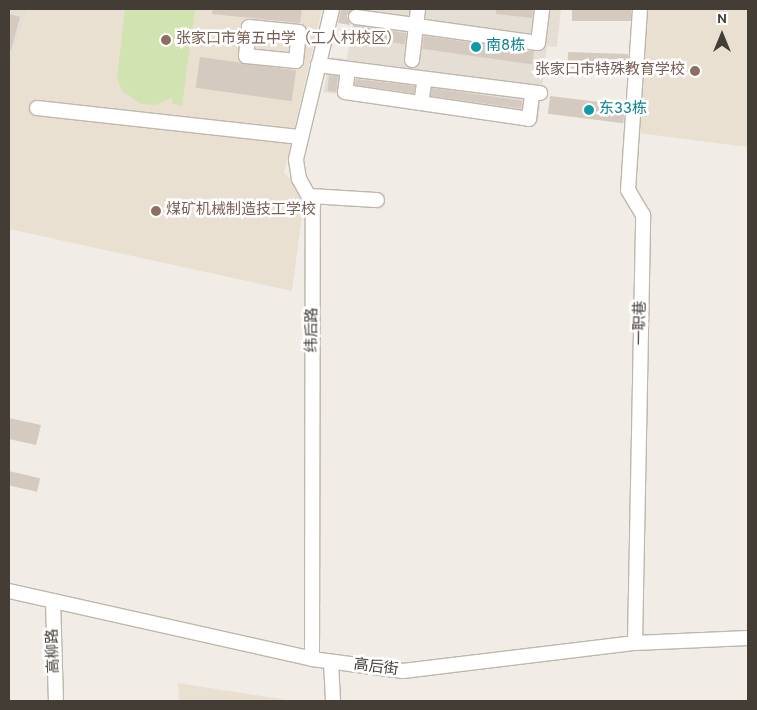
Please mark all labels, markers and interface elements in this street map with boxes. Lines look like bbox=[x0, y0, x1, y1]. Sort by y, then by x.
north arrow bbox=[697, 10, 747, 60]
text: N bbox=[717, 11, 727, 28]
place label: 张家口市第五中学（工人村校区） bbox=[176, 31, 401, 49]
marker: 张家口市第五中学（工人村校区） bbox=[160, 34, 172, 46]
place label: 南8栋 bbox=[486, 38, 525, 56]
marker: 南8栋 bbox=[470, 41, 482, 53]
place label: 张家口市特殊教育学校 bbox=[535, 62, 685, 80]
marker: 张家口市特殊教育学校 bbox=[689, 65, 701, 77]
place label: 东33栋 bbox=[599, 101, 647, 119]
marker: 东33栋 bbox=[583, 104, 595, 116]
place label: 煤矿机械制造技工学校 bbox=[166, 202, 316, 220]
marker: 煤矿机械制造技工学校 bbox=[150, 205, 162, 217]
street label: 一职巷 bbox=[632, 300, 650, 346]
street label: 纬后路 bbox=[304, 308, 322, 352]
street label: 高柳路 bbox=[44, 628, 64, 674]
street label: 高后街 bbox=[353, 656, 399, 680]

